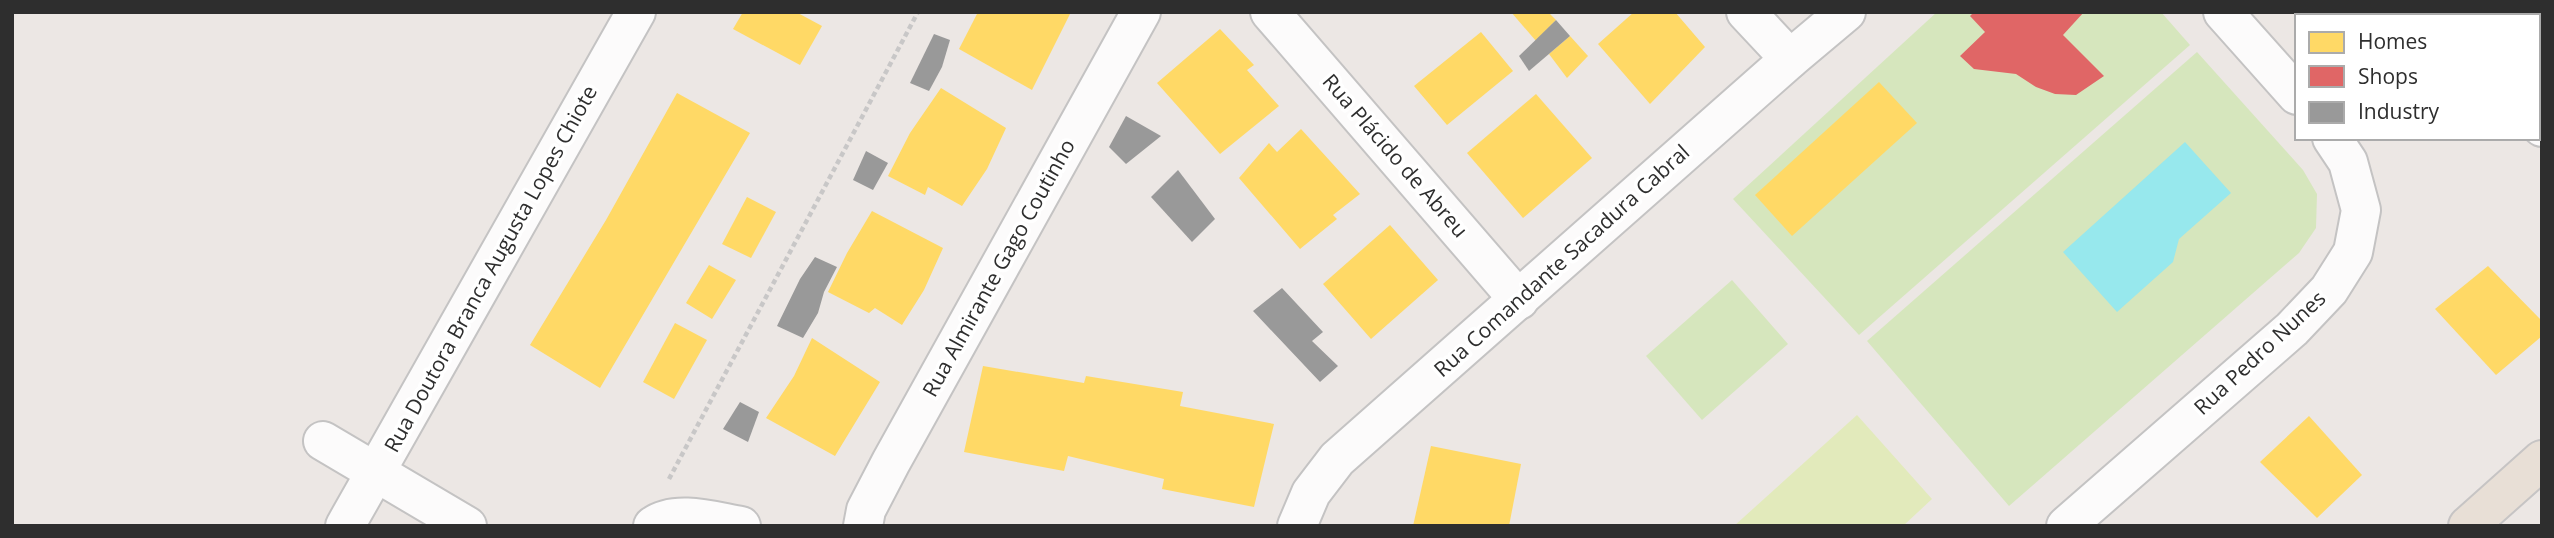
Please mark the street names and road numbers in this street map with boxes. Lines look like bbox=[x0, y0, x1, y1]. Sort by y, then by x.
street label: Rua Plácido de Abreu bbox=[1317, 68, 1475, 243]
street label: Rua Doutora Branca Augusta Lopes Chiote bbox=[377, 80, 603, 457]
street label: Rua Almirante Gago Coutinho bbox=[915, 134, 1081, 401]
street label: Rua Comandante Sacadura Cabral bbox=[1428, 138, 1695, 383]
street label: Rua Pedro Nunes bbox=[2188, 284, 2331, 421]

